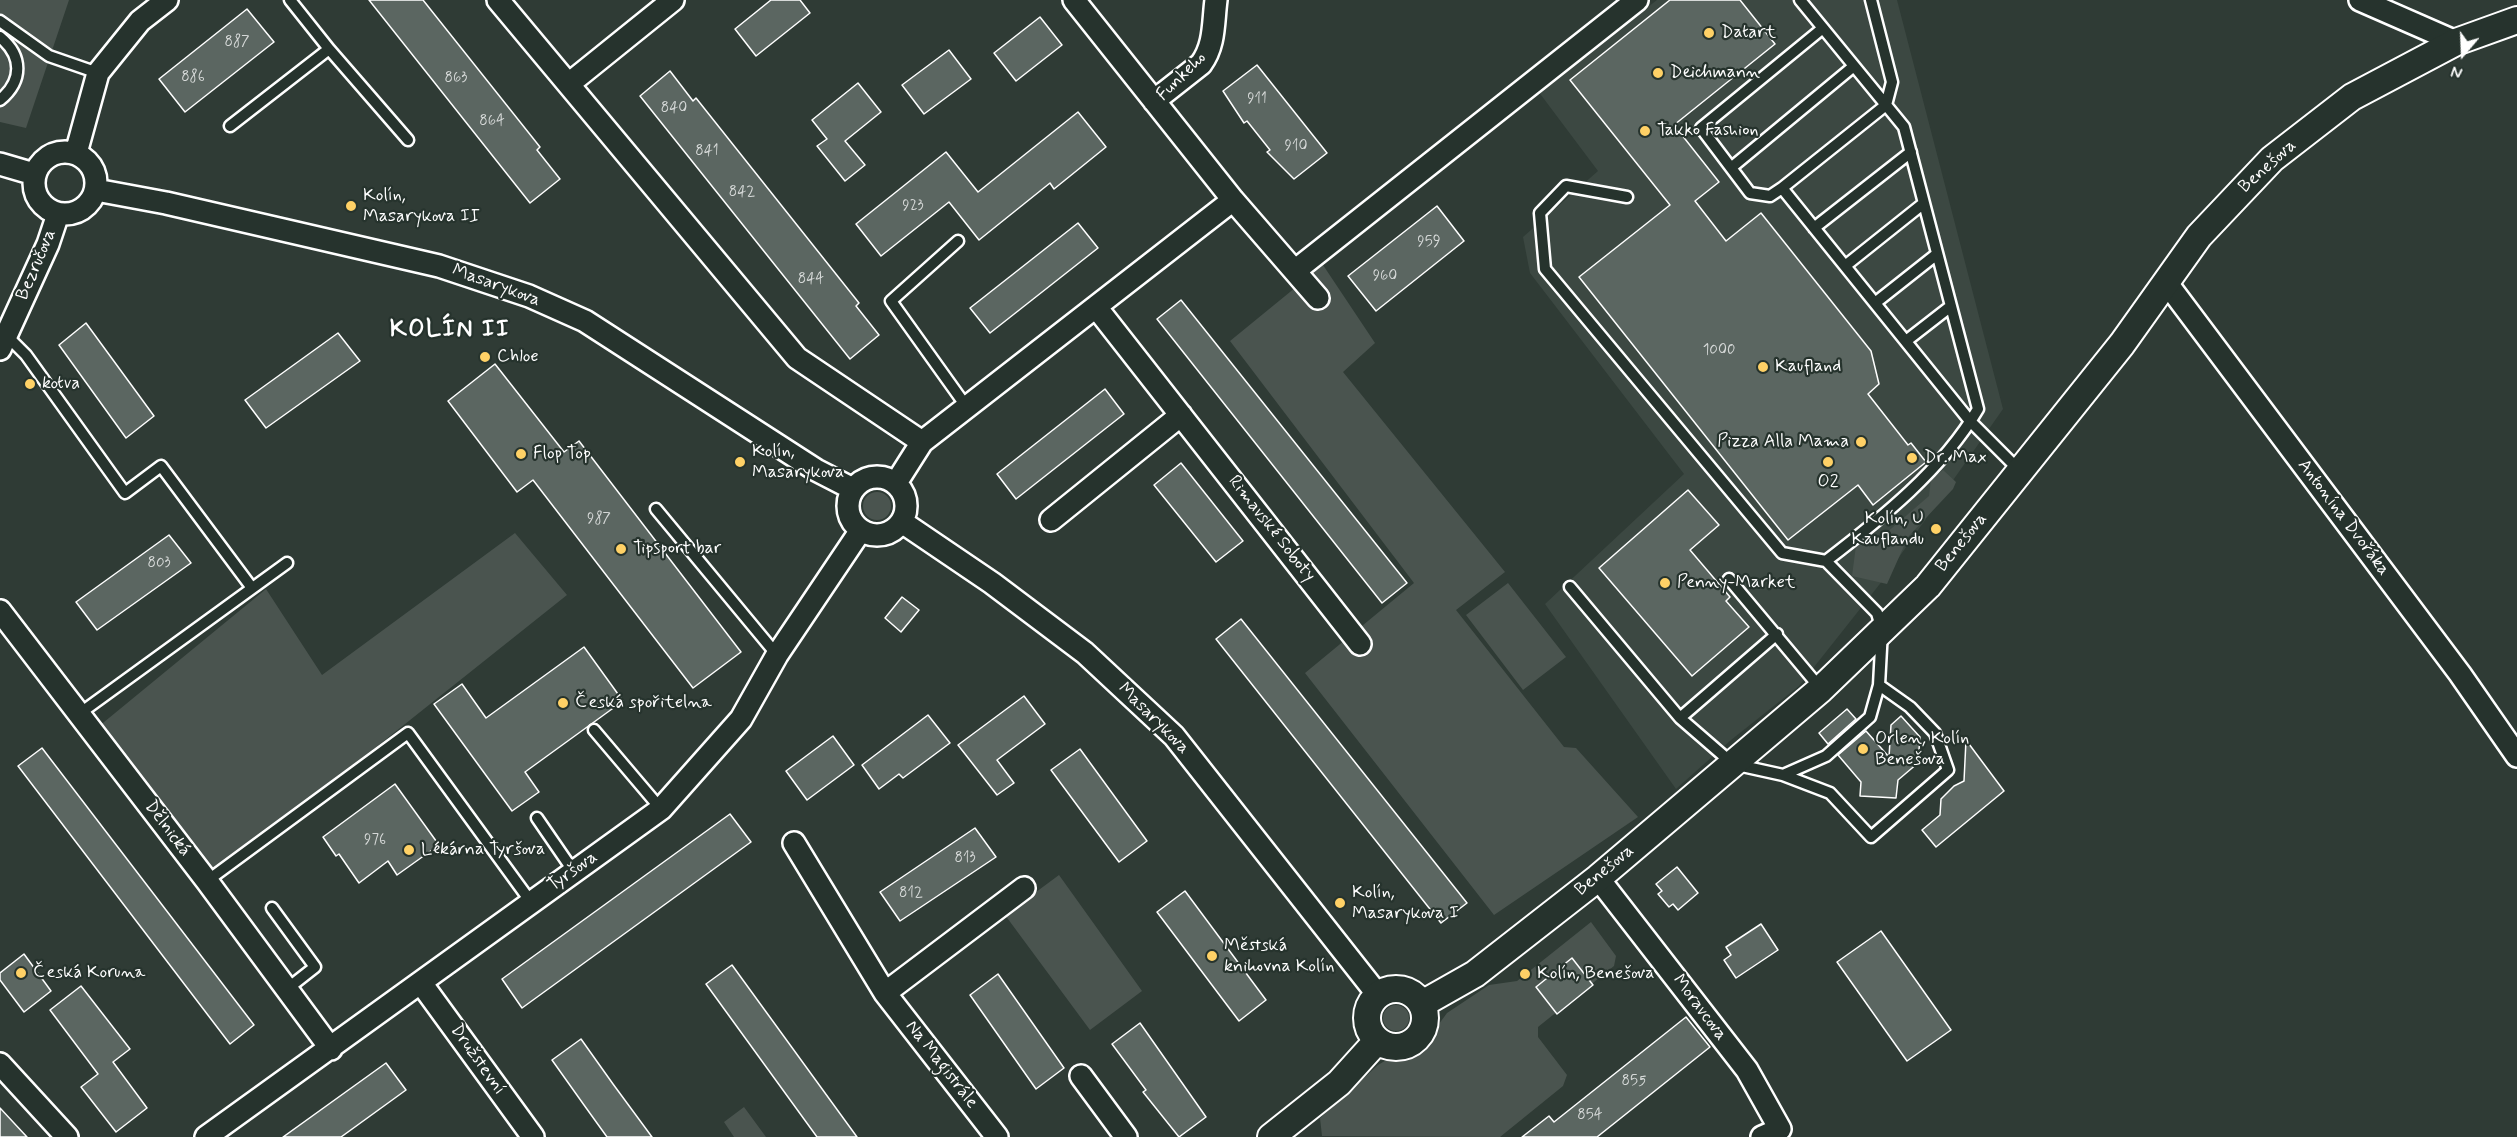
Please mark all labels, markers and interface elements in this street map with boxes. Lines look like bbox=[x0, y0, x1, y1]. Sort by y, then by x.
place label: Datart bbox=[1721, 22, 1776, 44]
north arrow bbox=[2433, 24, 2493, 84]
marker: Datart bbox=[1702, 26, 1716, 40]
house number: 887 bbox=[224, 34, 250, 52]
street label: Funkeho bbox=[1153, 48, 1211, 106]
text: N bbox=[2449, 60, 2465, 83]
place label: Deichmann bbox=[1670, 62, 1760, 84]
marker: Deichmann bbox=[1651, 66, 1665, 80]
house number: 886 bbox=[181, 69, 205, 87]
house number: 863 bbox=[445, 70, 467, 88]
house number: 911 bbox=[1247, 91, 1267, 109]
house number: 840 bbox=[661, 100, 687, 118]
house number: 864 bbox=[479, 113, 505, 131]
place label: Takko Fashion bbox=[1657, 120, 1759, 142]
marker: Takko Fashion bbox=[1638, 124, 1652, 138]
street label: Benešova bbox=[2235, 136, 2301, 198]
house number: 910 bbox=[1285, 138, 1307, 156]
house number: 841 bbox=[695, 143, 719, 161]
house number: 842 bbox=[729, 184, 755, 202]
place label: Kolín, Masarykova II bbox=[363, 185, 480, 228]
house number: 923 bbox=[902, 198, 924, 216]
marker: Kolín, Masarykova II bbox=[344, 199, 358, 213]
street label: Bezručova bbox=[12, 226, 62, 304]
house number: 959 bbox=[1417, 234, 1441, 252]
street label: Masarykova bbox=[449, 260, 543, 312]
house number: 960 bbox=[1373, 268, 1397, 286]
house number: 844 bbox=[798, 271, 824, 289]
district label: KOLÍN II bbox=[390, 317, 510, 345]
house number: 1000 bbox=[1703, 342, 1735, 360]
place label: Chloe bbox=[497, 346, 539, 368]
marker: Chloe bbox=[478, 350, 492, 364]
place label: Kaufland bbox=[1775, 356, 1841, 378]
marker: Kaufland bbox=[1756, 360, 1770, 374]
place label: kotva bbox=[42, 373, 80, 395]
marker: kotva bbox=[23, 377, 37, 391]
place label: Pizza Alla Mama bbox=[1717, 431, 1849, 453]
marker: Pizza Alla Mama bbox=[1854, 435, 1868, 449]
place label: Kolín, Masarykova bbox=[752, 441, 844, 484]
place label: Flop Top bbox=[533, 443, 591, 465]
marker: Flop Top bbox=[514, 447, 528, 461]
place label: Dr. Max bbox=[1924, 447, 1987, 469]
marker: Dr. Max bbox=[1905, 451, 1919, 465]
marker: Kolín, Masarykova bbox=[733, 455, 747, 469]
marker: O2 bbox=[1821, 455, 1835, 469]
street label: Antonína Dvořáka bbox=[2292, 456, 2394, 580]
street label: Rimavské Soboty bbox=[1223, 471, 1319, 587]
place label: O2 bbox=[1818, 471, 1838, 493]
place label: Kolín, U Kauflandu bbox=[1851, 508, 1924, 550]
street label: Benešova bbox=[1932, 509, 1992, 577]
house number: 987 bbox=[587, 511, 611, 529]
marker: Kolín, U Kauflandu bbox=[1929, 522, 1943, 536]
place label: Tipsport bar bbox=[633, 538, 721, 560]
marker: Tipsport bar bbox=[614, 542, 628, 556]
house number: 803 bbox=[147, 555, 171, 573]
place label: Penny-Market bbox=[1677, 572, 1795, 594]
marker: Penny-Market bbox=[1658, 576, 1672, 590]
street label: Masarykova bbox=[1113, 679, 1193, 759]
place label: Česká spořitelna bbox=[575, 692, 712, 714]
marker: Česká spořitelna bbox=[556, 696, 570, 710]
place label: Orlen, Kolín Benešova bbox=[1875, 728, 1969, 771]
marker: Orlen, Kolín Benešova bbox=[1856, 742, 1870, 756]
street label: Dělnická bbox=[139, 797, 195, 861]
house number: 976 bbox=[364, 832, 386, 850]
place label: Lékárna Tyršova bbox=[421, 839, 545, 861]
street label: Benešova bbox=[1571, 841, 1639, 901]
marker: Lékárna Tyršova bbox=[402, 843, 416, 857]
street label: Tyršova bbox=[544, 847, 602, 897]
house number: 813 bbox=[954, 850, 976, 868]
place label: Kolín, Masarykova I bbox=[1352, 882, 1459, 924]
house number: 812 bbox=[899, 885, 923, 903]
marker: Kolín, Masarykova I bbox=[1333, 896, 1347, 910]
place label: Městská knihovna Kolín bbox=[1224, 935, 1334, 978]
marker: Městská knihovna Kolín bbox=[1205, 949, 1219, 963]
place label: Česká Koruna bbox=[33, 962, 145, 984]
place label: Kolín, Benešova bbox=[1537, 963, 1654, 985]
marker: Česká Koruna bbox=[14, 966, 28, 980]
marker: Kolín, Benešova bbox=[1518, 967, 1532, 981]
street label: Moravcova bbox=[1667, 971, 1731, 1045]
street label: Na Magistrále bbox=[900, 1017, 982, 1113]
street label: Družstevní bbox=[445, 1020, 509, 1100]
house number: 855 bbox=[1622, 1073, 1646, 1091]
house number: 854 bbox=[1577, 1107, 1603, 1125]

